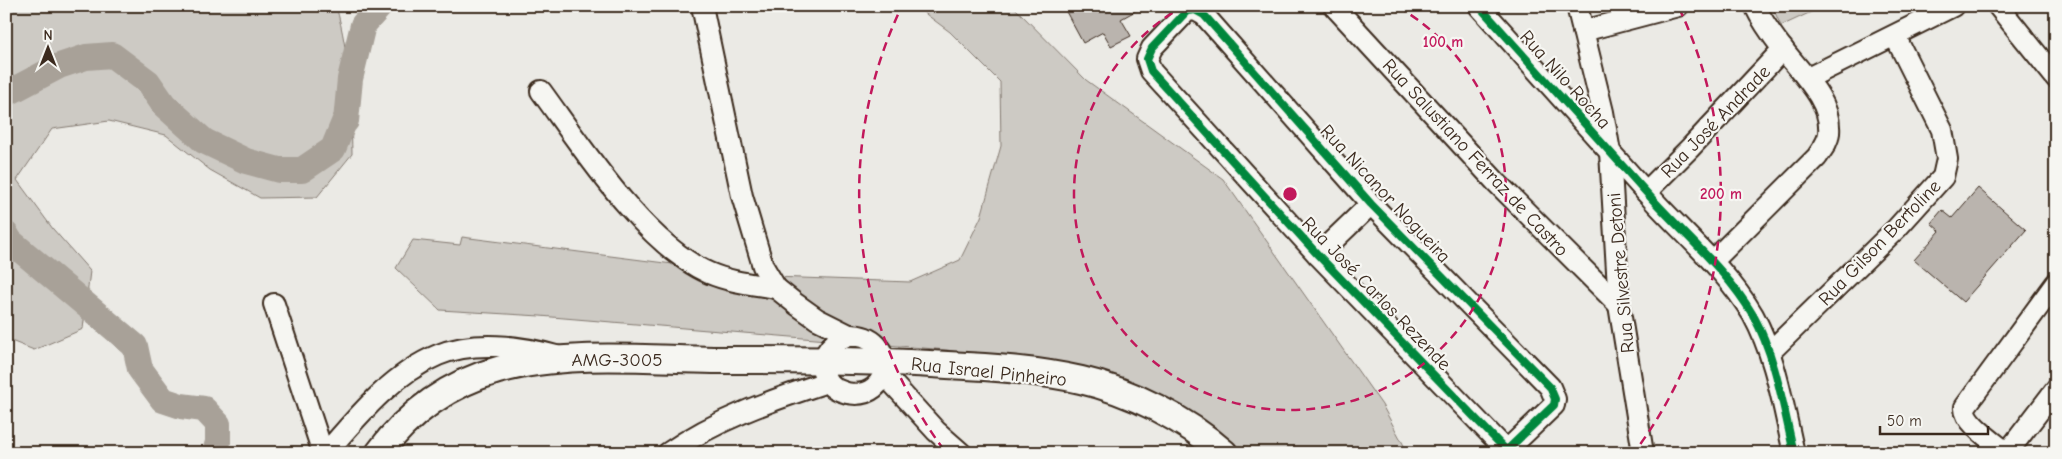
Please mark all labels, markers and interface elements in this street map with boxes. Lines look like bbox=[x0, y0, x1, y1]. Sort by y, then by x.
north arrow bbox=[22, 22, 72, 72]
street label: Rua Nilo Rocha bbox=[1515, 26, 1615, 133]
text: N bbox=[43, 27, 53, 44]
text: 100 m bbox=[1423, 33, 1463, 51]
street label: Rua Salustiano Ferraz de Castro bbox=[1378, 54, 1573, 261]
street label: Rua José Andrade bbox=[1657, 61, 1775, 182]
street label: Rua Nicanor Nogueira bbox=[1316, 120, 1455, 267]
street label: Rua Gilson Bertoline bbox=[1814, 175, 1945, 310]
centre of rings bbox=[1281, 185, 1299, 203]
text: 200 m bbox=[1700, 185, 1742, 203]
street label: Rua Silvestre Detoni bbox=[1603, 192, 1639, 354]
street label: Rua José Carlos Rezende bbox=[1297, 212, 1455, 375]
street label: AMG-3005 bbox=[571, 349, 663, 371]
street label: Rua Israel Pinheiro bbox=[910, 353, 1068, 391]
scale bar bbox=[1880, 404, 1987, 436]
text: 50 m bbox=[1887, 412, 1922, 430]

